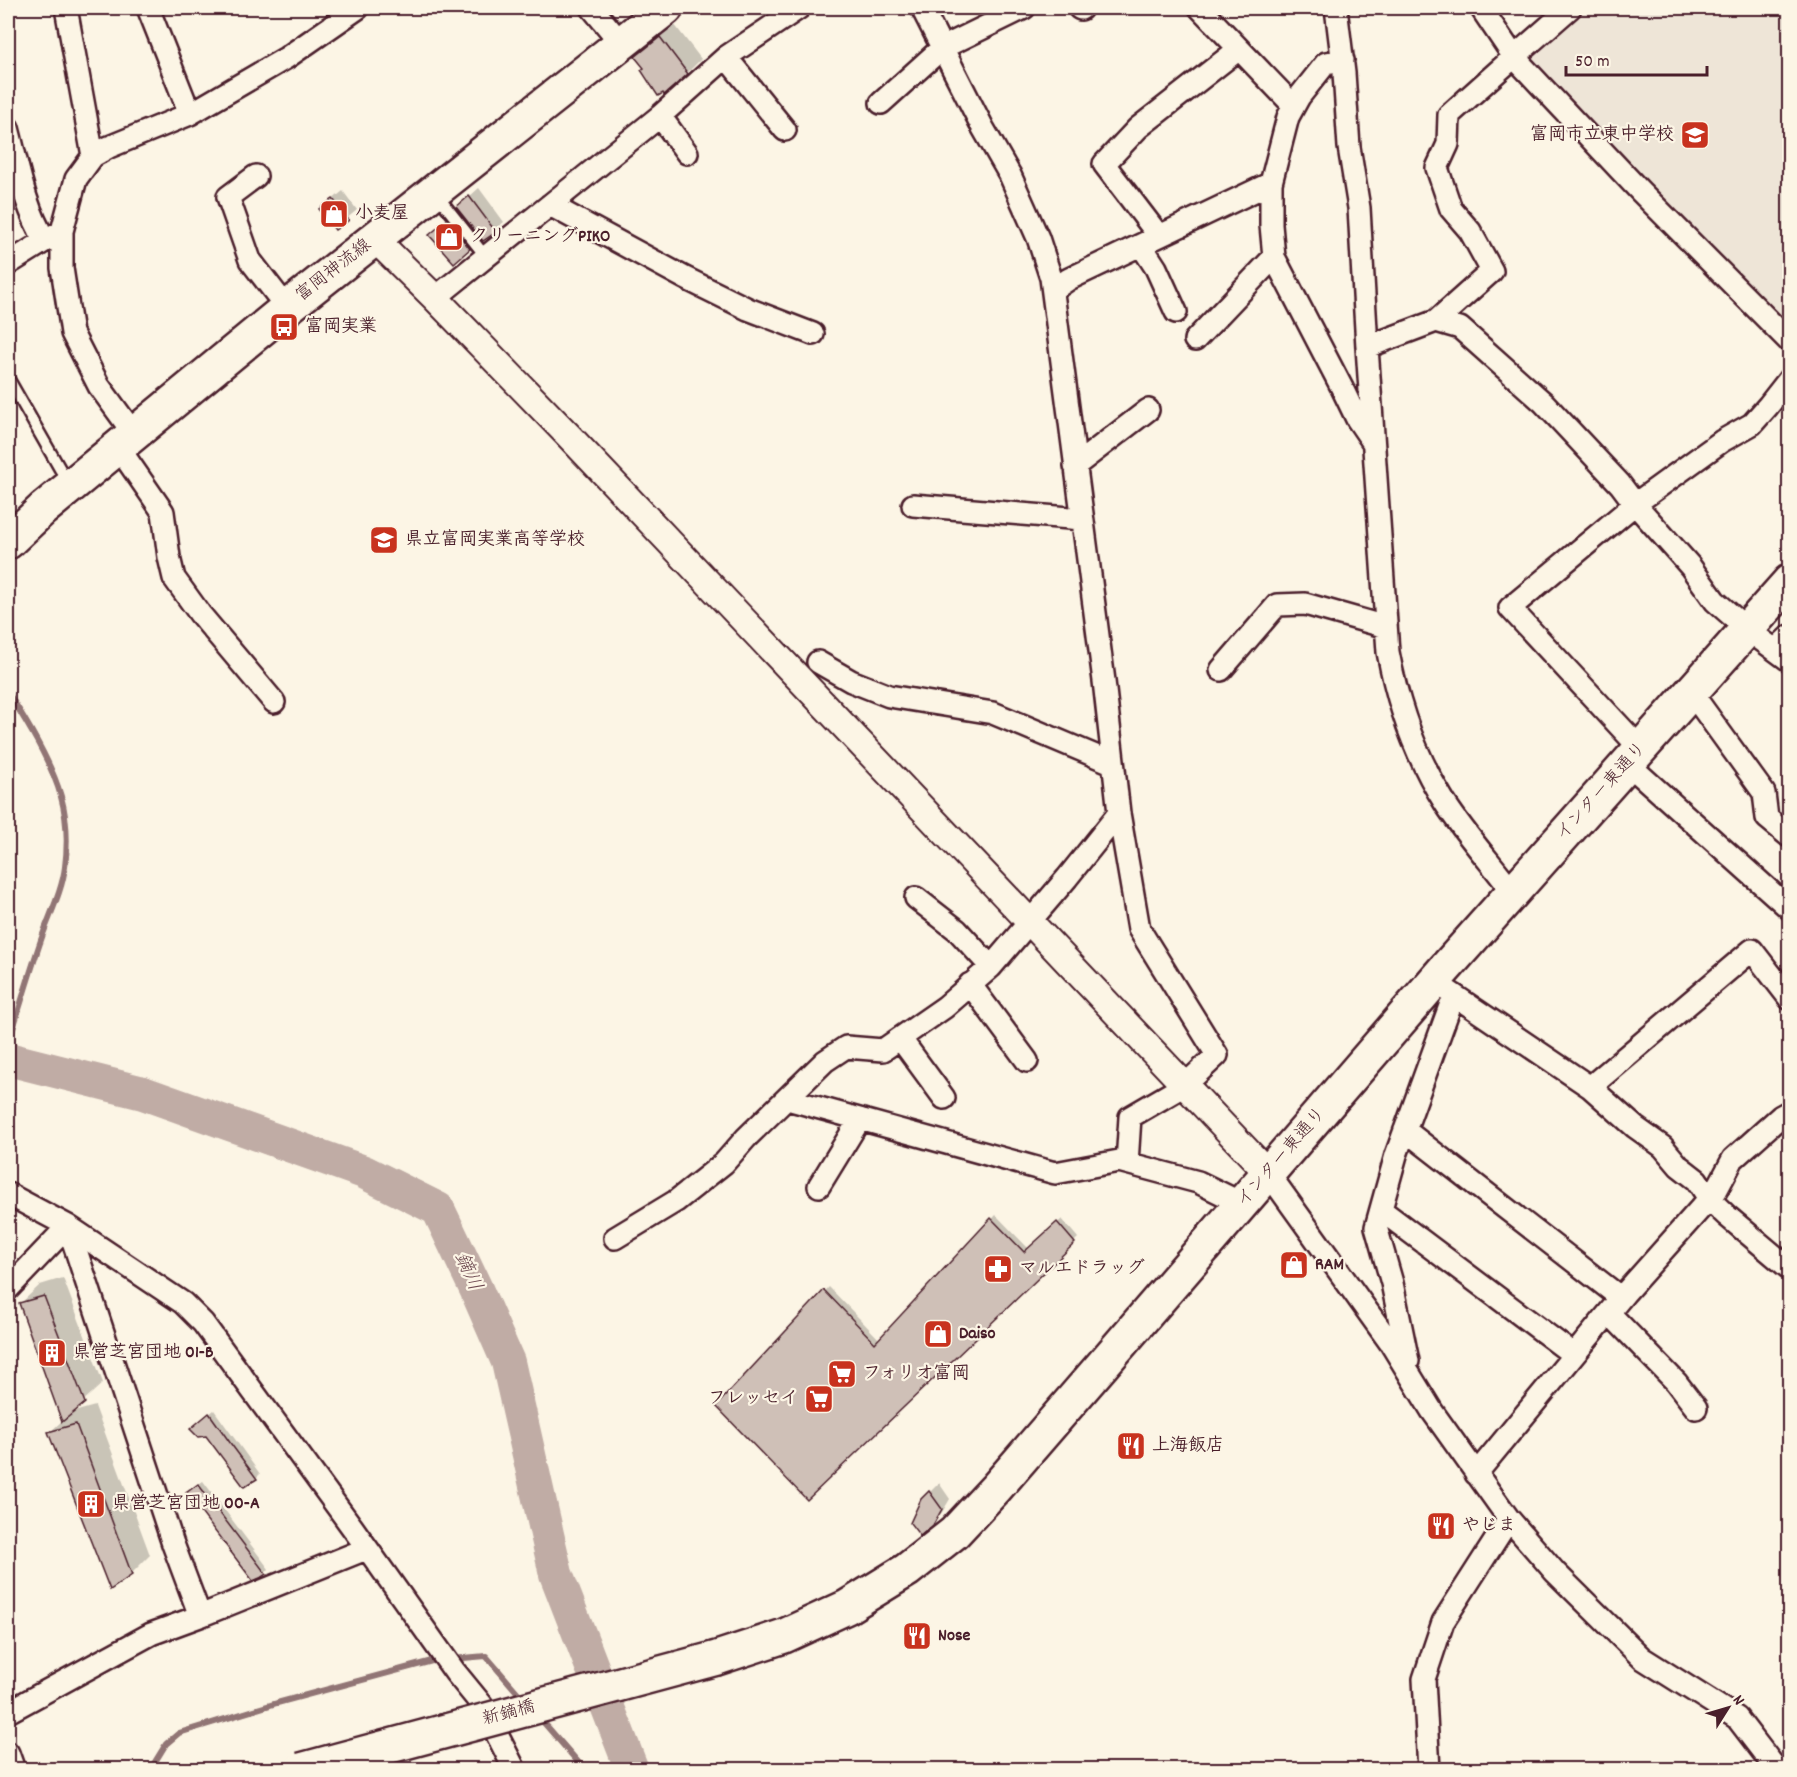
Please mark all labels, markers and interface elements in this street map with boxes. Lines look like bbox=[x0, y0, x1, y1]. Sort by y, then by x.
scale bar bbox=[1566, 39, 1707, 77]
text: 50 m bbox=[1575, 50, 1610, 75]
school or university icon: 富岡市立東中学校 bbox=[1679, 119, 1711, 151]
place label: 富岡市立東中学校 bbox=[1530, 123, 1674, 148]
shop icon: 小麦屋 bbox=[318, 198, 350, 230]
place label: 小麦屋 bbox=[355, 202, 409, 227]
shop icon: クリーニングPIKO bbox=[433, 221, 465, 253]
place label: クリーニングPIKO bbox=[470, 225, 610, 250]
street label: 富岡神流線 bbox=[291, 233, 377, 309]
bus stop icon: 富岡実業 bbox=[268, 311, 300, 343]
place label: 富岡実業 bbox=[305, 315, 377, 340]
school or university icon: 県立富岡実業高等学校 bbox=[368, 524, 400, 556]
place label: 県立富岡実業高等学校 bbox=[405, 528, 585, 553]
street label: インター東通り bbox=[1551, 737, 1653, 847]
street label: インター東通り bbox=[1231, 1103, 1333, 1213]
water label: 鏑川 bbox=[446, 1248, 488, 1296]
shop icon: RAM bbox=[1278, 1249, 1310, 1281]
pharmacy icon: マルエドラッグ bbox=[982, 1253, 1014, 1285]
place label: RAM bbox=[1315, 1253, 1344, 1278]
place label: マルエドラッグ bbox=[1019, 1257, 1145, 1282]
shop icon: Daiso bbox=[922, 1318, 954, 1350]
place label: Daiso bbox=[959, 1322, 996, 1347]
building icon: 県営芝宮団地 01-B bbox=[36, 1337, 68, 1369]
place label: 県営芝宮団地 01-B bbox=[73, 1341, 214, 1366]
supermarket icon: フォリオ富岡 bbox=[826, 1358, 858, 1390]
place label: フォリオ富岡 bbox=[863, 1362, 970, 1387]
supermarket icon: フレッセイ bbox=[803, 1383, 835, 1415]
place label: フレッセイ bbox=[708, 1387, 798, 1412]
restaurant icon: 上海飯店 bbox=[1115, 1430, 1147, 1462]
place label: 上海飯店 bbox=[1152, 1434, 1224, 1459]
building icon: 県営芝宮団地 00-A bbox=[75, 1488, 107, 1520]
place label: 県営芝宮団地 00-A bbox=[112, 1492, 260, 1517]
restaurant icon: やじま bbox=[1425, 1510, 1457, 1542]
place label: やじま bbox=[1462, 1514, 1516, 1539]
restaurant icon: Nose bbox=[901, 1620, 933, 1652]
place label: Nose bbox=[938, 1624, 970, 1649]
north arrow bbox=[1698, 1678, 1758, 1738]
text: N bbox=[1726, 1690, 1750, 1711]
street label: 新鏑橋 bbox=[480, 1695, 538, 1733]

